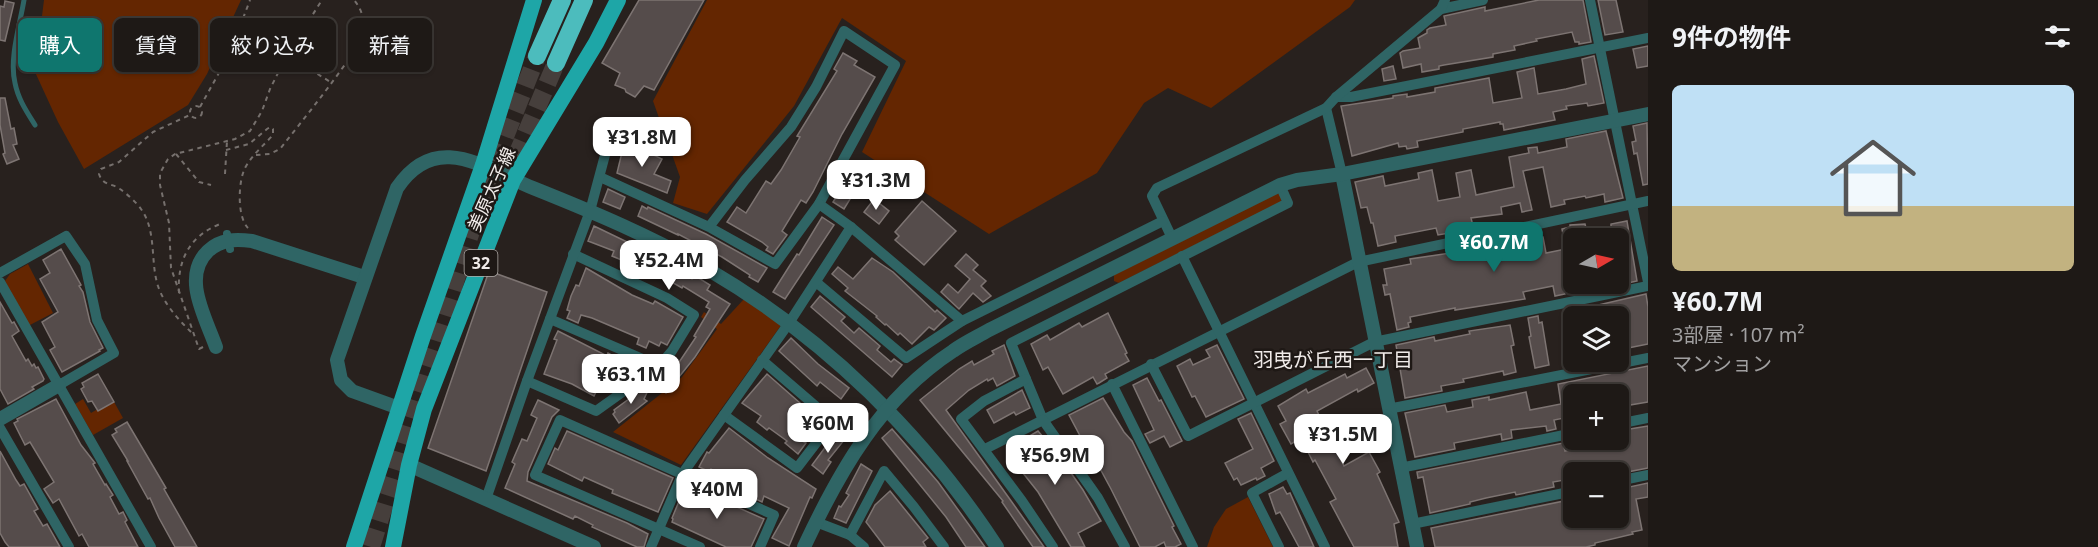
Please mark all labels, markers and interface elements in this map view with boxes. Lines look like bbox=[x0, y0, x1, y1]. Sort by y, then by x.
chip: 購入 bbox=[18, 18, 102, 72]
chip: 賃貸 bbox=[114, 18, 198, 72]
chip: 絞り込み bbox=[210, 18, 336, 72]
chip: 新着 bbox=[348, 18, 432, 72]
text: 9件の物件 bbox=[1672, 19, 1791, 55]
icon: filters bbox=[2041, 20, 2074, 53]
pin: ¥31.8M bbox=[593, 117, 691, 168]
text: ¥31.8M bbox=[607, 123, 677, 150]
icon: home bbox=[1819, 124, 1927, 232]
street label: 美原太子線 bbox=[462, 143, 520, 235]
pin: ¥31.3M bbox=[827, 160, 925, 211]
text: ¥31.3M bbox=[841, 166, 911, 193]
pin: ¥60.7M bbox=[1445, 222, 1543, 273]
text: ¥60.7M bbox=[1459, 228, 1529, 255]
north arrow bbox=[1563, 228, 1629, 294]
map controls bbox=[1563, 228, 1629, 528]
pin: ¥52.4M bbox=[620, 240, 718, 291]
text: ¥52.4M bbox=[634, 246, 704, 273]
road number: 32 bbox=[464, 250, 498, 276]
text: ¥60.7M bbox=[1672, 283, 1763, 319]
button: layers bbox=[1563, 306, 1629, 372]
text: 3部屋 · 107 m² bbox=[1672, 321, 1804, 348]
district label: 羽曳が丘西一丁目 bbox=[1253, 346, 1413, 373]
text: マンション bbox=[1672, 350, 1772, 377]
pin: ¥63.1M bbox=[582, 354, 680, 405]
text: ¥63.1M bbox=[596, 360, 666, 387]
button: + bbox=[1563, 384, 1629, 450]
pin: ¥60M bbox=[792, 403, 864, 454]
text: ¥60M bbox=[801, 409, 855, 436]
pin: ¥31.5M bbox=[1294, 414, 1392, 465]
text: ¥31.5M bbox=[1308, 420, 1378, 447]
pin: ¥56.9M bbox=[1006, 435, 1104, 486]
text: ¥56.9M bbox=[1020, 441, 1090, 468]
button: − bbox=[1563, 462, 1629, 528]
pin: ¥40M bbox=[681, 469, 753, 520]
text: ¥40M bbox=[690, 475, 744, 502]

